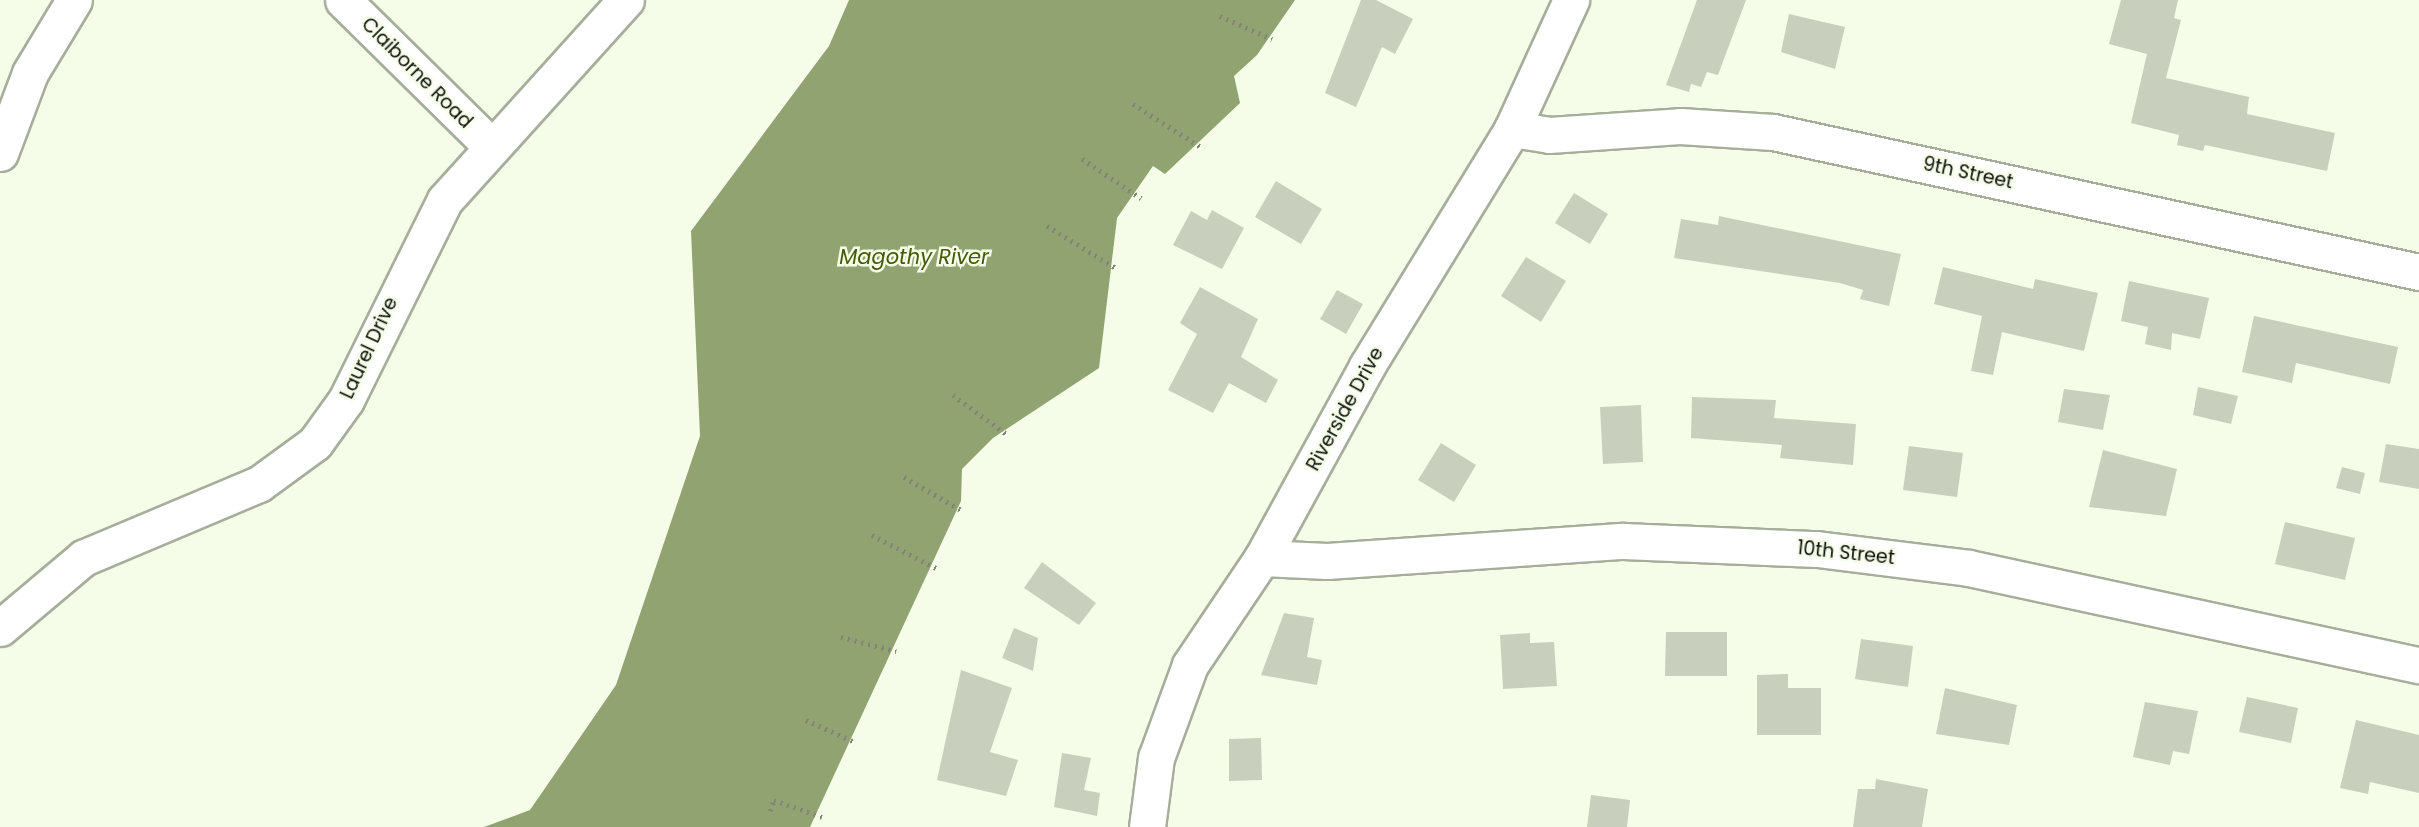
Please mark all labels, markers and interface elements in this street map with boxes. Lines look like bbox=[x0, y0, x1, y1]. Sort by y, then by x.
street label: Claiborne Road bbox=[357, 13, 477, 133]
street label: 9th Street bbox=[1921, 152, 2015, 194]
water label: Magothy River bbox=[839, 244, 989, 270]
street label: Laurel Drive bbox=[336, 294, 402, 402]
street label: Riverside Drive bbox=[1302, 343, 1388, 475]
street label: 10th Street bbox=[1796, 537, 1896, 569]

